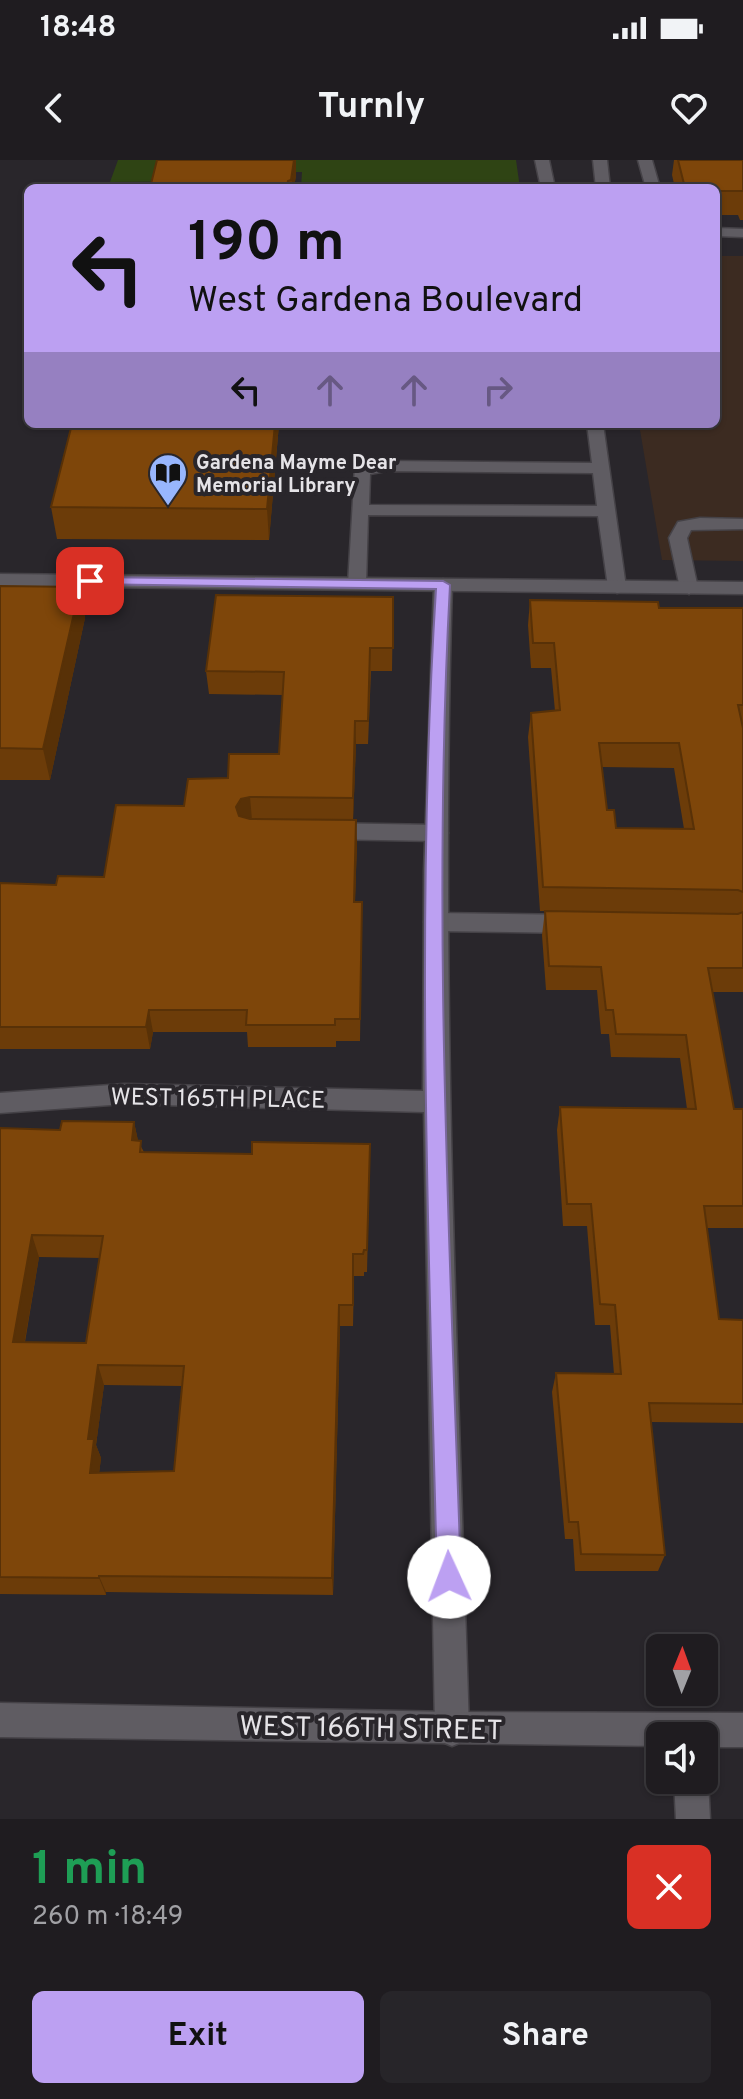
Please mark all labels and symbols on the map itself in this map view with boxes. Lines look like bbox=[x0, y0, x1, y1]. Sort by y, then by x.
place label: Gardena Mayme Dear Memorial Library bbox=[196, 451, 397, 500]
library icon: Gardena Mayme Dear Memorial Library bbox=[147, 452, 189, 507]
pin bbox=[56, 547, 124, 615]
street label: WEST 165TH PLACE bbox=[110, 1083, 326, 1117]
position arrow bbox=[407, 1535, 491, 1619]
north arrow bbox=[646, 1634, 718, 1706]
street label: WEST 166TH STREET bbox=[239, 1710, 503, 1750]

